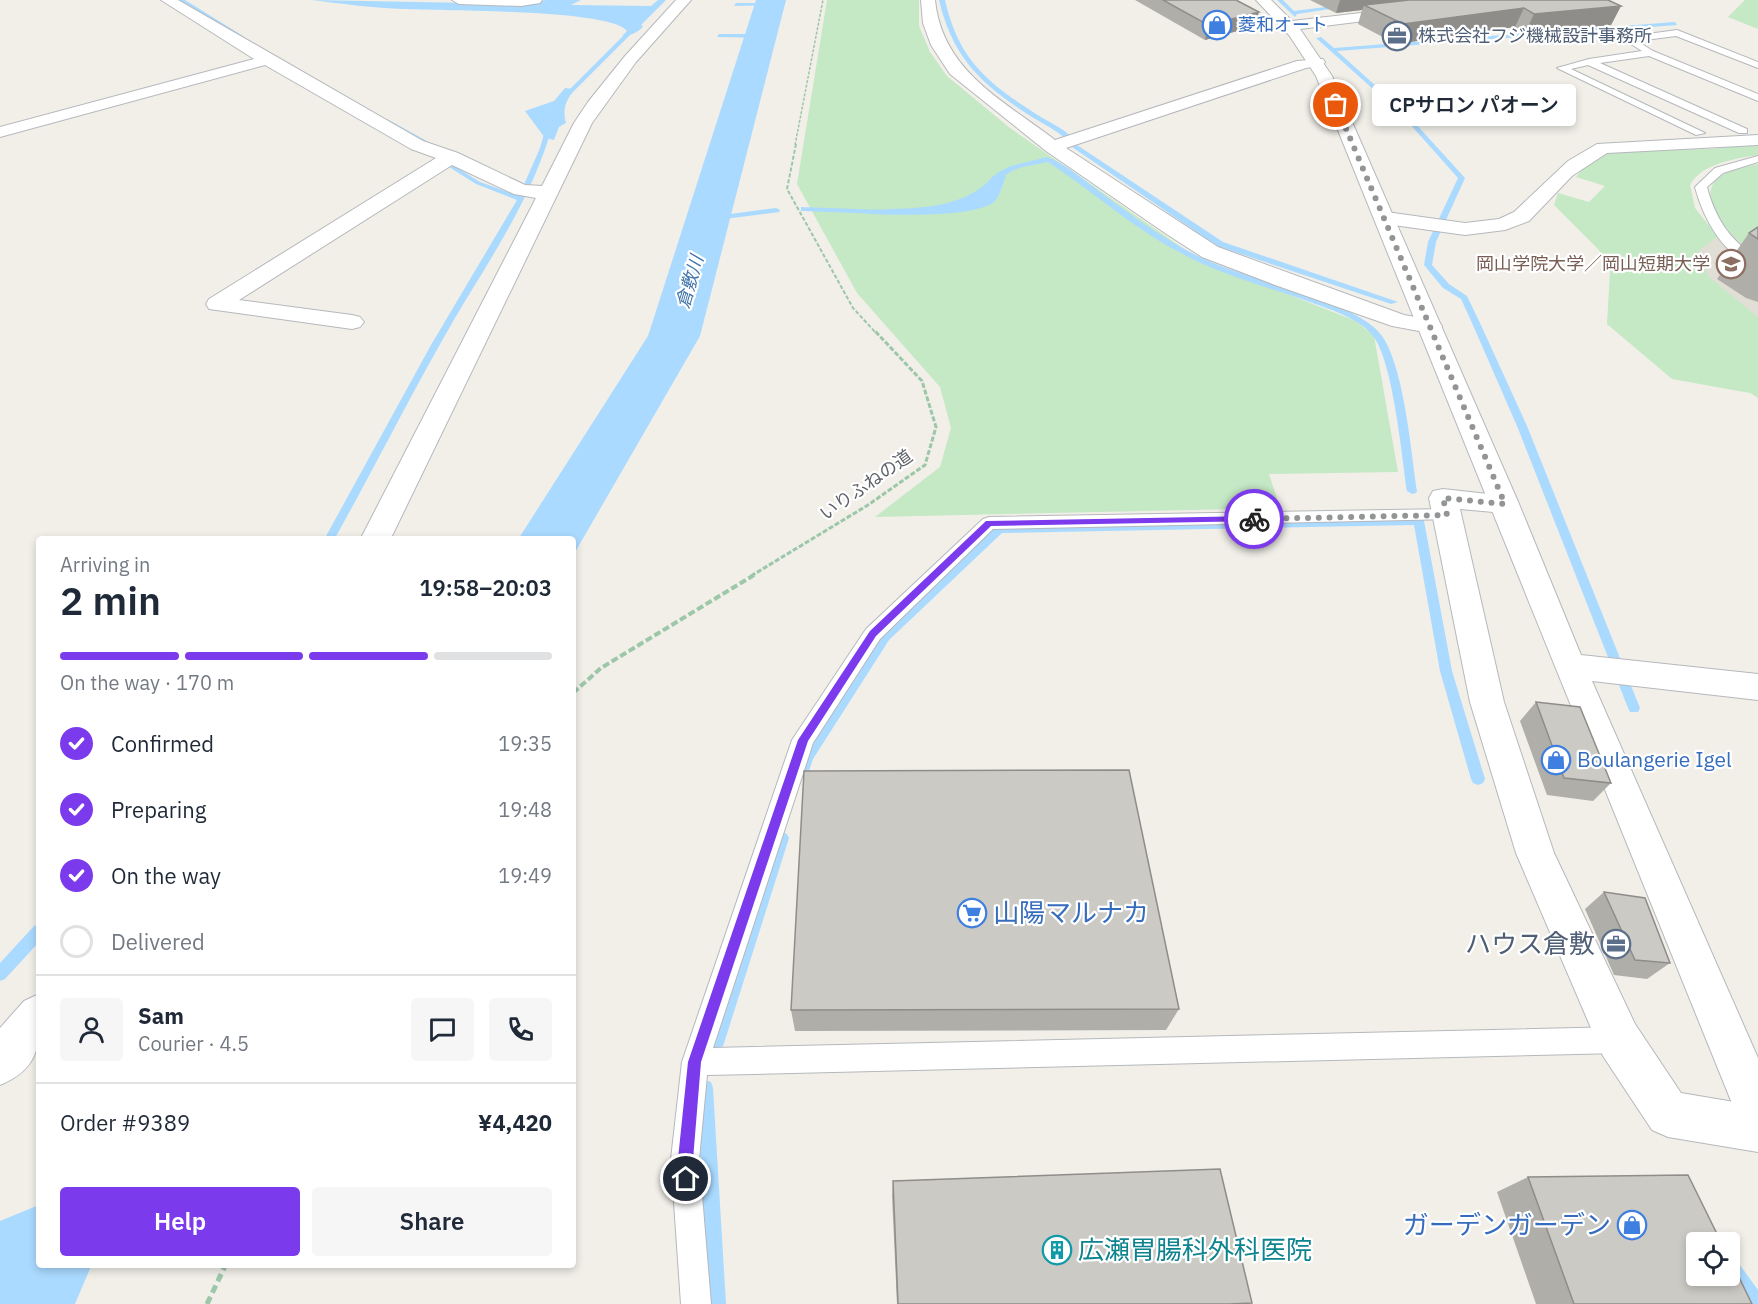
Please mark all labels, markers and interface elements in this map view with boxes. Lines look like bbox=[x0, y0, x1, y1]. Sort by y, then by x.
shop icon: 菱和オート bbox=[1201, 9, 1233, 41]
place label: 菱和オート bbox=[1238, 13, 1328, 36]
office icon: 株式会社フジ機械設計事務所 bbox=[1381, 20, 1413, 52]
place label: 株式会社フジ機械設計事務所 bbox=[1418, 24, 1652, 47]
pin bbox=[1310, 79, 1361, 130]
callout: CPサロン パオーン bbox=[1372, 84, 1576, 126]
icon: bag bbox=[1319, 88, 1352, 121]
text: CPサロン パオーン bbox=[1389, 91, 1559, 118]
school or university icon: 岡山学院大学／岡山短期大学 bbox=[1715, 248, 1747, 280]
water label: 倉敷川 bbox=[671, 251, 709, 311]
place label: 岡山学院大学／岡山短期大学 bbox=[1476, 252, 1710, 275]
street label: いりふねの道 bbox=[815, 444, 917, 525]
courier bbox=[1224, 489, 1284, 549]
icon: bike bbox=[1238, 503, 1271, 536]
text: Arriving in bbox=[60, 551, 150, 578]
text: 19:58–20:03 bbox=[419, 573, 552, 602]
text: 2 min bbox=[60, 575, 161, 626]
text: On the way · 170 m bbox=[60, 669, 234, 696]
icon: check bbox=[60, 727, 93, 760]
text: Confirmed bbox=[111, 729, 214, 758]
text: 19:35 bbox=[498, 730, 552, 757]
shop icon: Boulangerie Igel bbox=[1540, 744, 1572, 776]
place label: Boulangerie Igel bbox=[1577, 745, 1732, 773]
icon: check bbox=[60, 793, 93, 826]
text: Preparing bbox=[111, 795, 206, 824]
text: 19:48 bbox=[498, 796, 552, 823]
icon: check bbox=[60, 859, 93, 892]
text: On the way bbox=[111, 861, 221, 890]
text: 19:49 bbox=[498, 862, 552, 889]
place label: 山陽マルナカ bbox=[993, 895, 1149, 929]
supermarket icon: 山陽マルナカ bbox=[956, 897, 988, 929]
place label: ハウス倉敷 bbox=[1465, 926, 1595, 960]
text: Delivered bbox=[111, 927, 205, 956]
office icon: ハウス倉敷 bbox=[1600, 928, 1632, 960]
button: person bbox=[60, 998, 123, 1061]
button: chat bbox=[411, 998, 474, 1061]
button: phone bbox=[489, 998, 552, 1061]
text: Sam bbox=[138, 1001, 184, 1030]
text: Courier · 4.5 bbox=[138, 1030, 249, 1057]
text: Order #9389 bbox=[60, 1108, 190, 1137]
text: ¥4,420 bbox=[478, 1108, 552, 1137]
pin bbox=[660, 1153, 711, 1204]
icon: home bbox=[669, 1162, 702, 1195]
button: Help bbox=[60, 1187, 300, 1256]
button: Share bbox=[312, 1187, 552, 1256]
place label: ガーデンガーデン bbox=[1403, 1207, 1611, 1241]
shop icon: ガーデンガーデン bbox=[1616, 1209, 1648, 1241]
place label: 広瀬胃腸科外科医院 bbox=[1078, 1232, 1312, 1266]
map controls bbox=[1686, 1232, 1740, 1286]
button: locate bbox=[1686, 1232, 1740, 1286]
building icon: 広瀬胃腸科外科医院 bbox=[1041, 1234, 1073, 1266]

